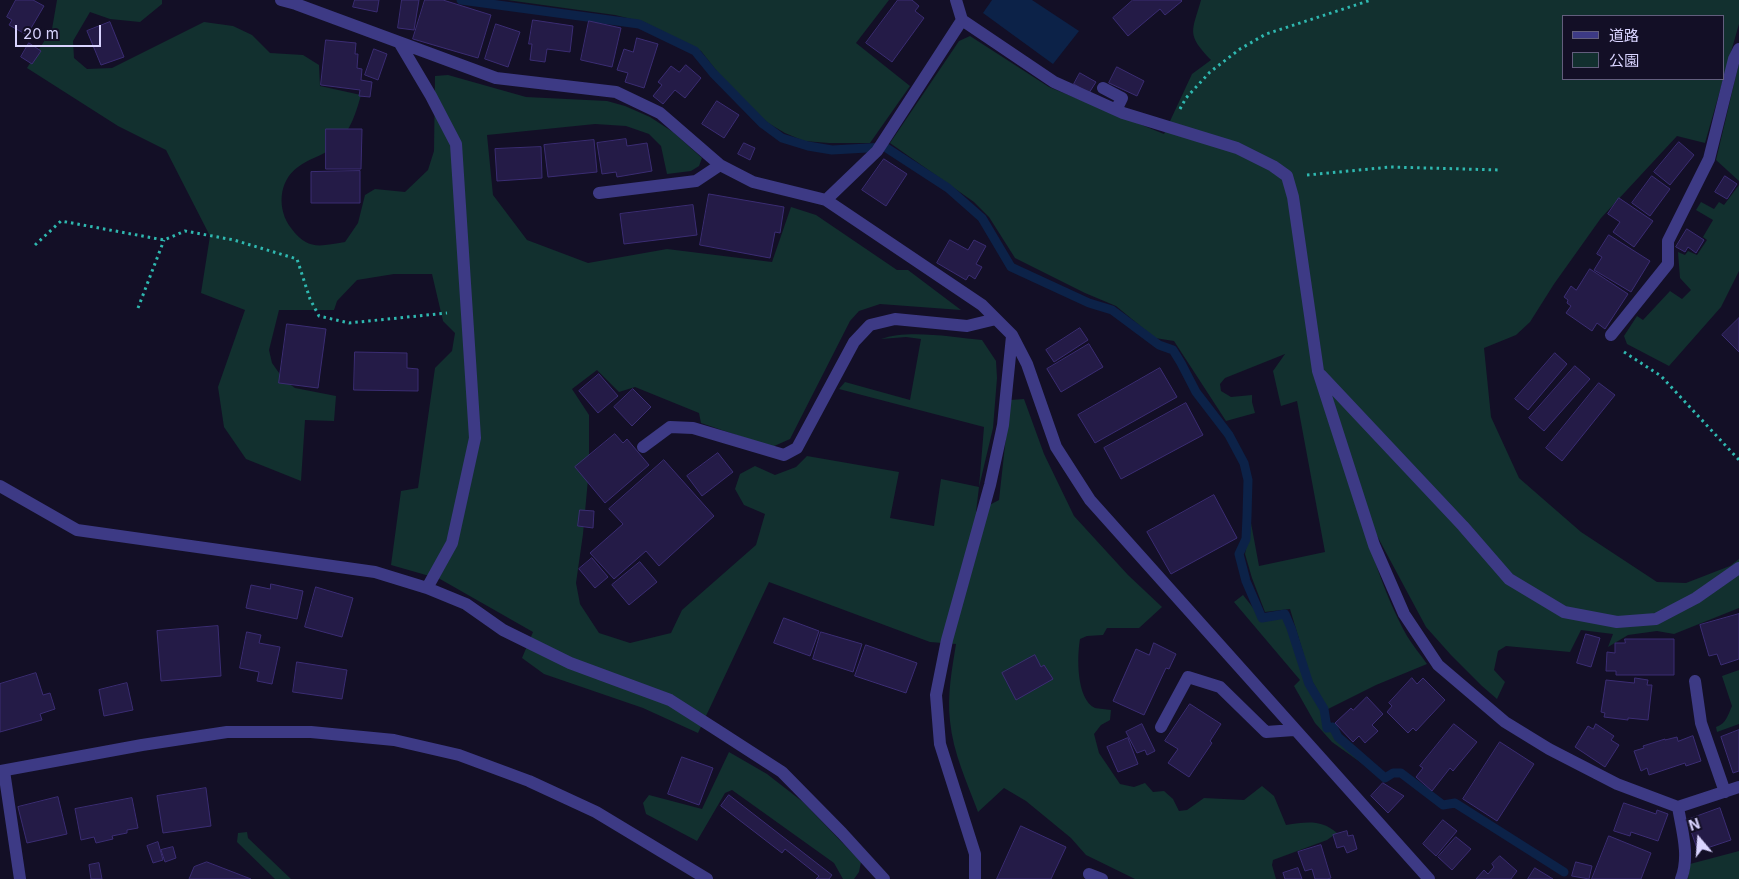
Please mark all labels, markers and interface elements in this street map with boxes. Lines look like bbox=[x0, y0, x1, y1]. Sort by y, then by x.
scale bar bbox=[18, 15, 104, 47]
legend bbox=[1562, 15, 1724, 80]
text: 20 m bbox=[23, 24, 59, 43]
text: 道路 bbox=[1609, 26, 1639, 45]
text: 公園 bbox=[1609, 51, 1639, 70]
north arrow bbox=[1674, 814, 1724, 864]
text: N bbox=[1687, 815, 1702, 834]

